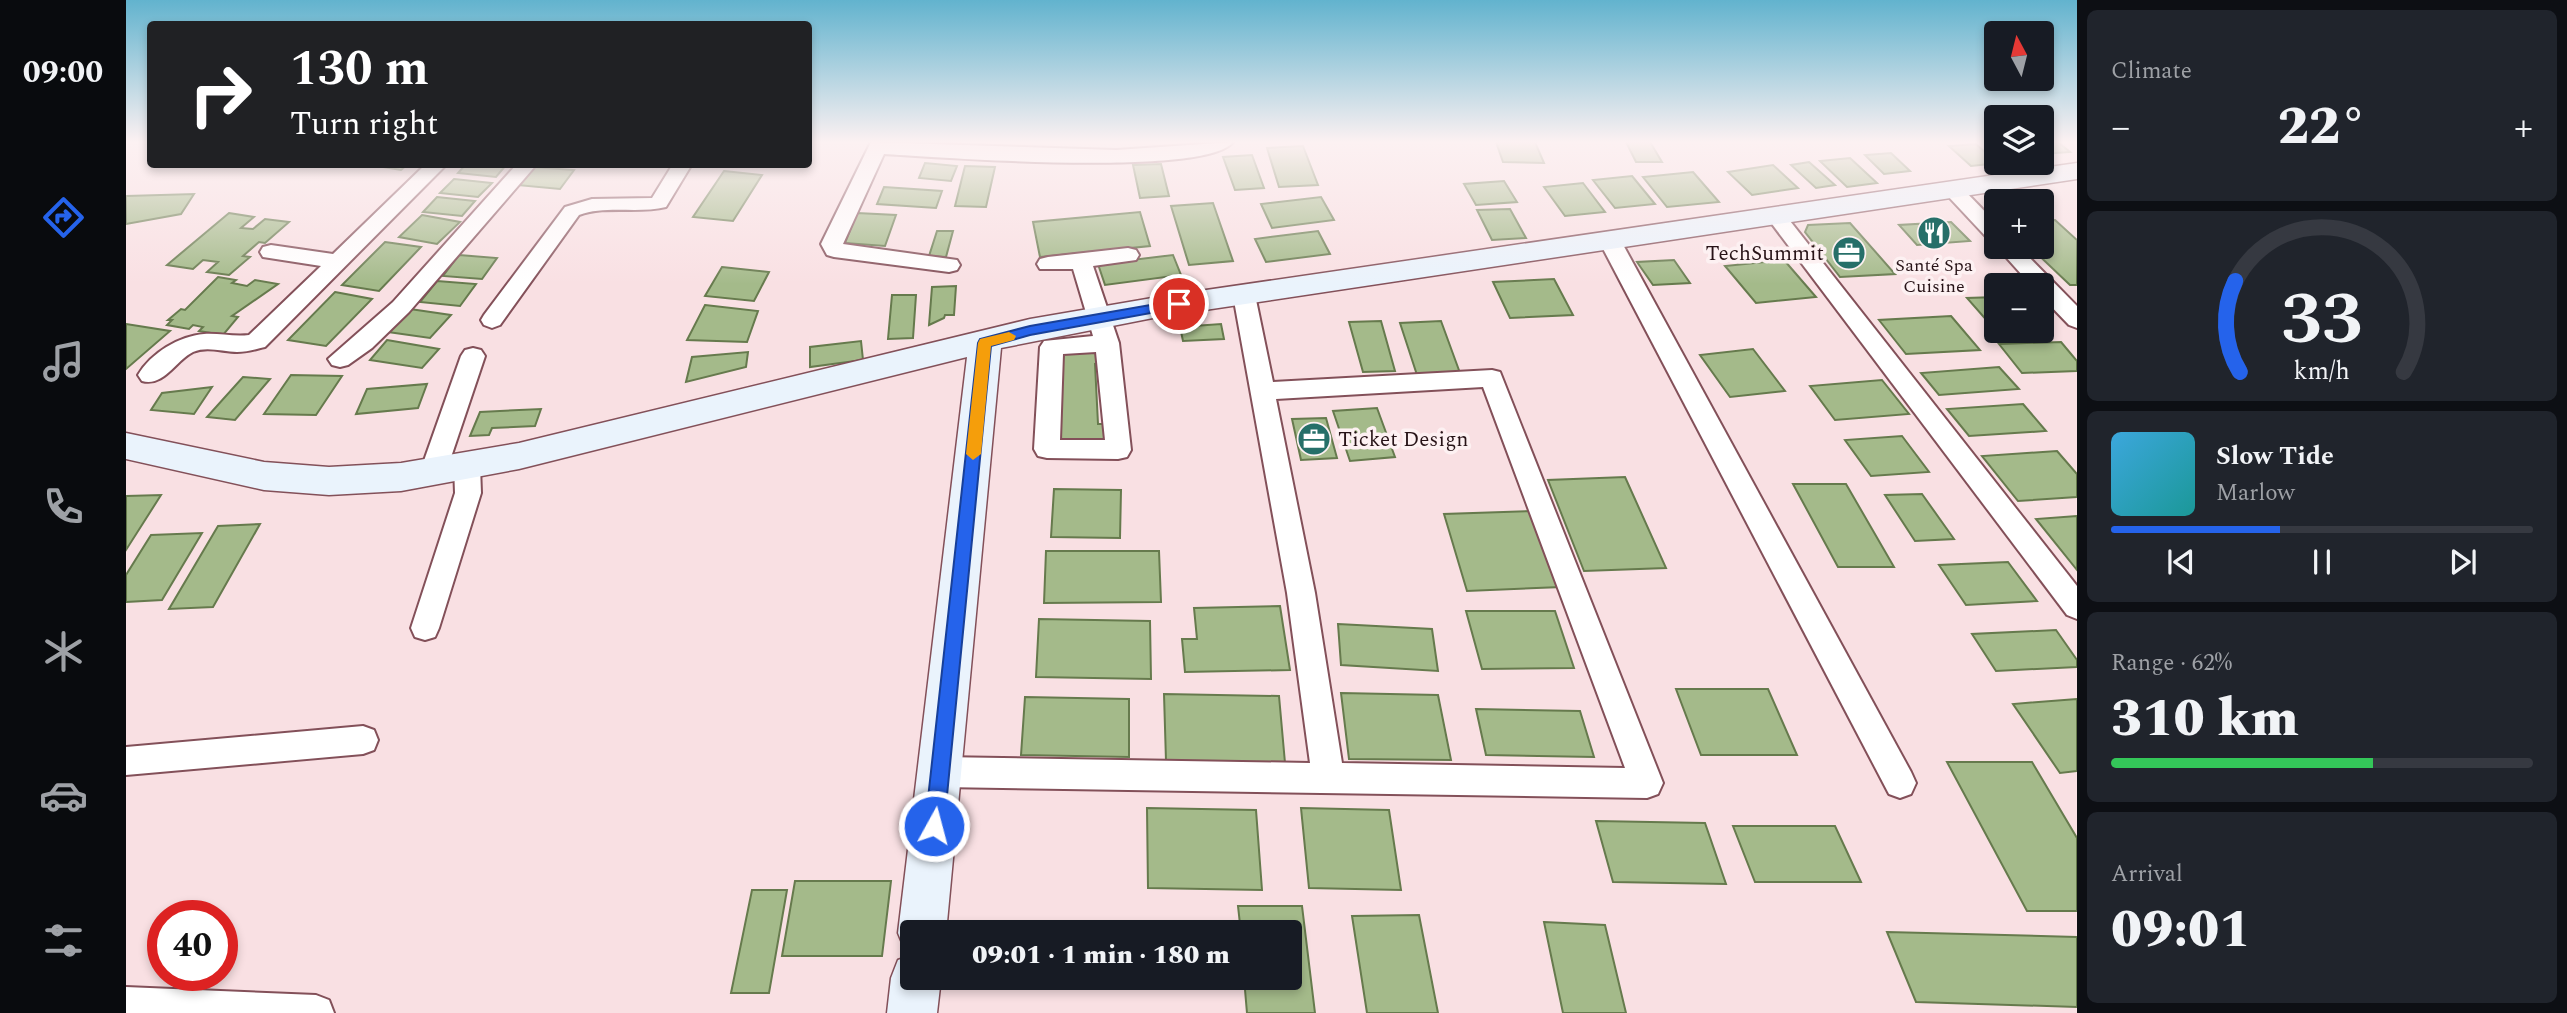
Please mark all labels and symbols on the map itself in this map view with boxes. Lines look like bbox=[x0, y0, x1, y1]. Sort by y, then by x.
north arrow bbox=[1984, 21, 2054, 91]
restaurant icon: Santé Spa Cuisine bbox=[1915, 214, 1953, 252]
office icon: TechSummit bbox=[1830, 234, 1868, 272]
place label: TechSummit bbox=[1705, 238, 1824, 270]
place label: Santé Spa Cuisine bbox=[1895, 252, 1973, 300]
pin bbox=[1149, 274, 1209, 334]
office icon: Ticket Design bbox=[1295, 420, 1333, 458]
place label: Ticket Design bbox=[1338, 424, 1469, 456]
position arrow bbox=[897, 789, 971, 863]
speed limit sign: 40 bbox=[147, 900, 238, 991]

